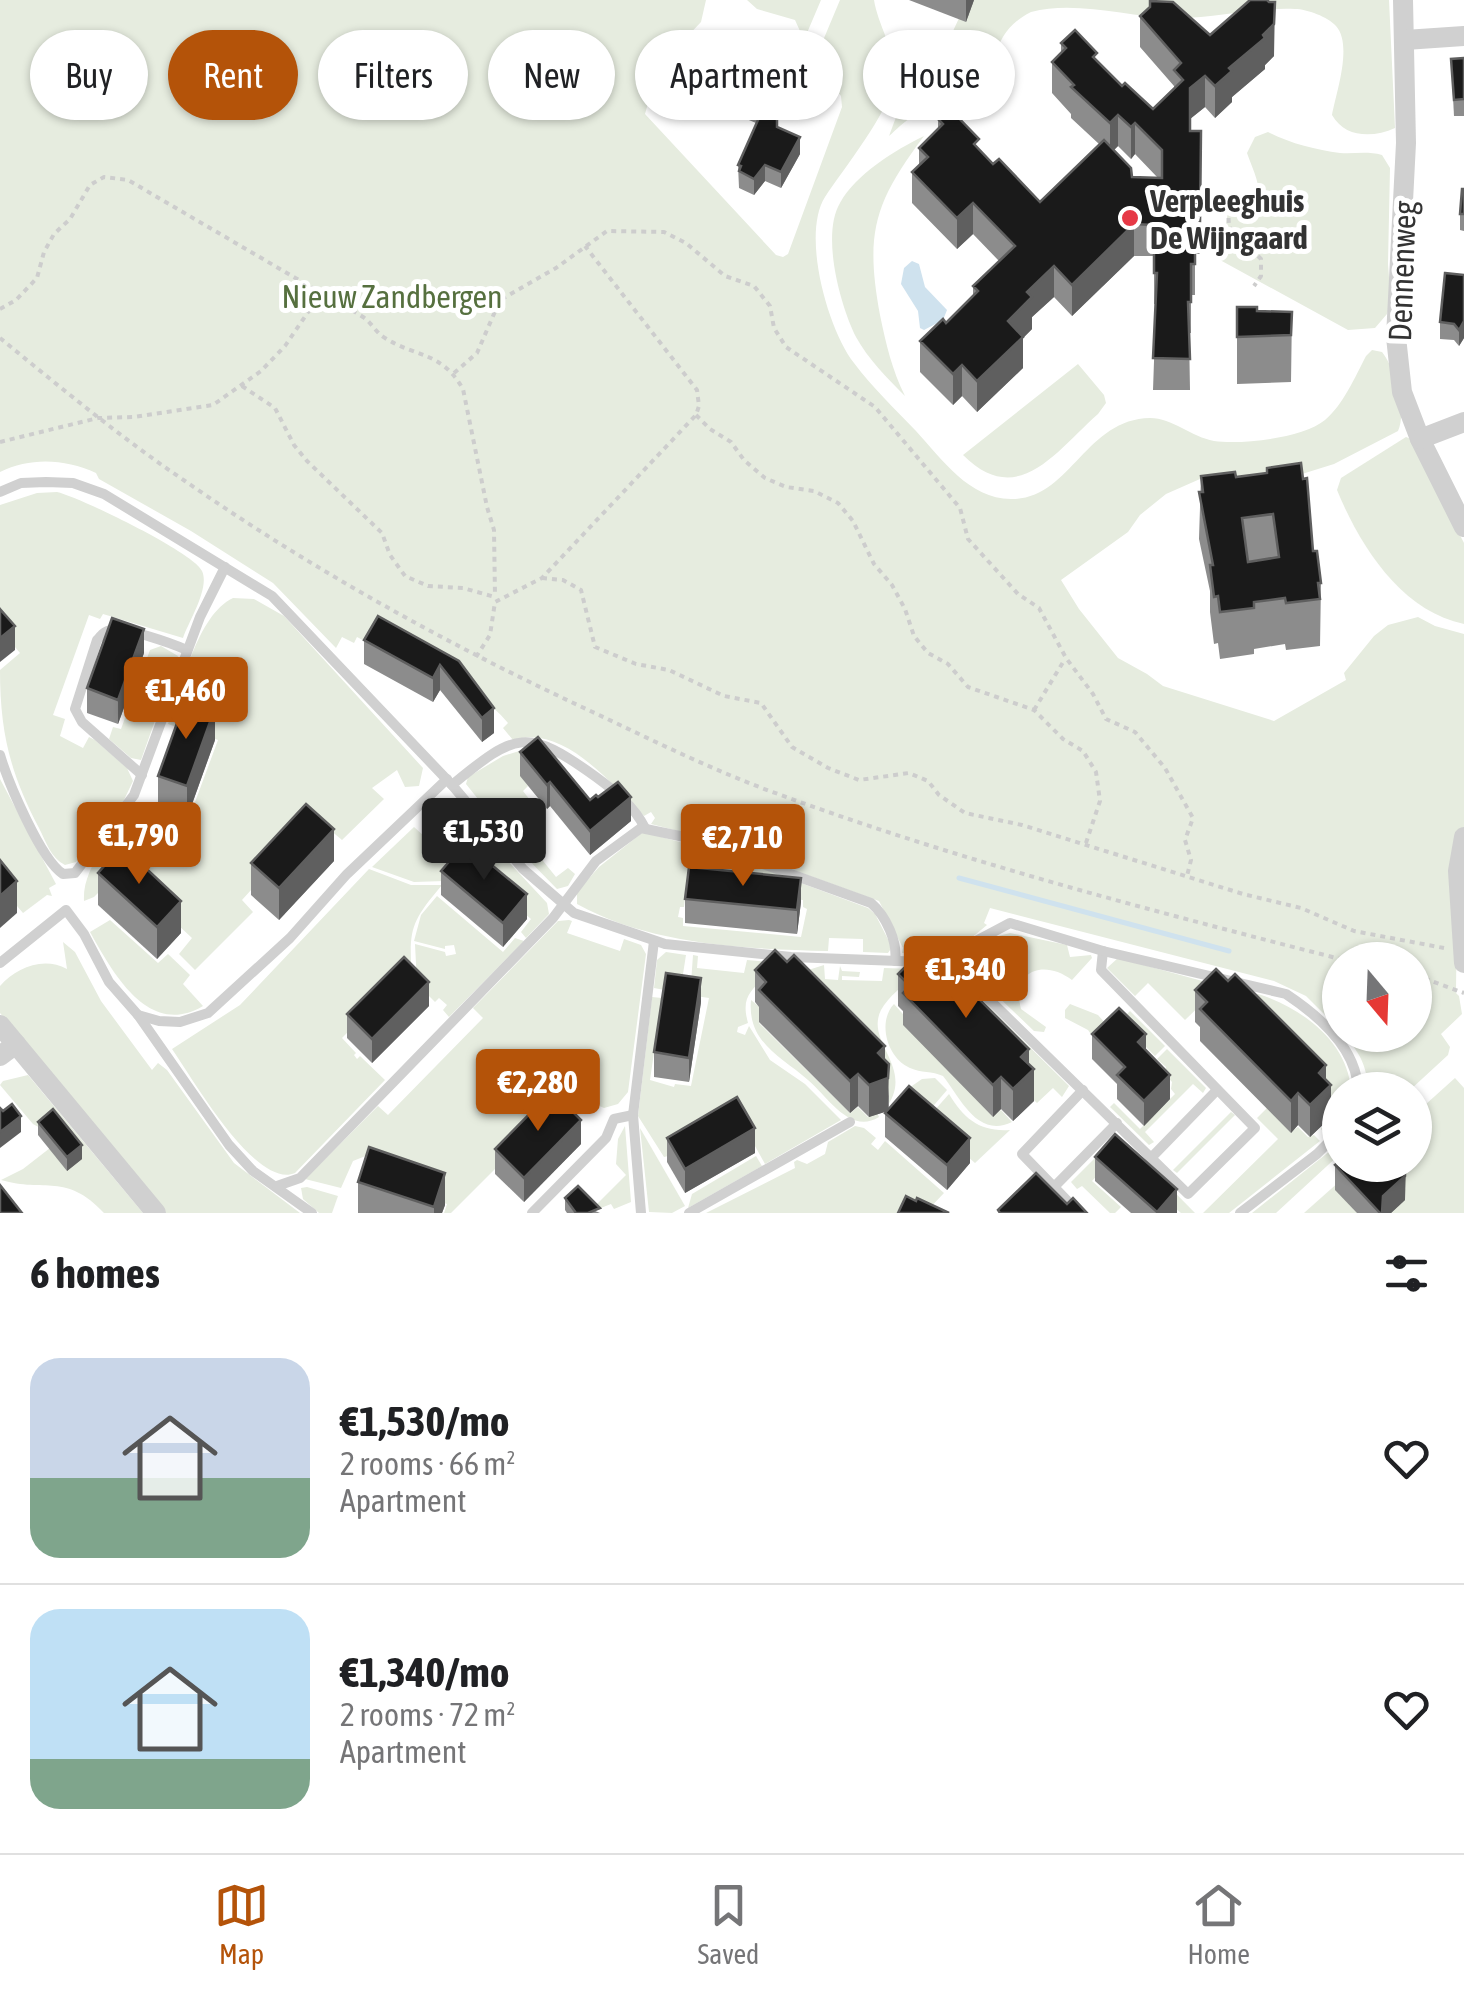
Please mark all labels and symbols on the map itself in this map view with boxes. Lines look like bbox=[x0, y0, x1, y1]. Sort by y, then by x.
place label: Verpleeghuis De Wijngaard bbox=[1149, 182, 1308, 256]
street label: Dennenweg bbox=[1381, 200, 1423, 342]
marker: Verpleeghuis De Wijngaard bbox=[1119, 207, 1141, 229]
park label: Nieuw Zandbergen bbox=[281, 278, 503, 315]
pin: €1,460 bbox=[105, 657, 267, 742]
pin: €1,530 bbox=[403, 798, 565, 883]
pin: €1,790 bbox=[58, 802, 220, 887]
pin: €2,710 bbox=[662, 804, 824, 889]
pin: €1,340 bbox=[885, 936, 1047, 1021]
north arrow bbox=[1322, 942, 1432, 1052]
pin: €2,280 bbox=[457, 1049, 619, 1134]

